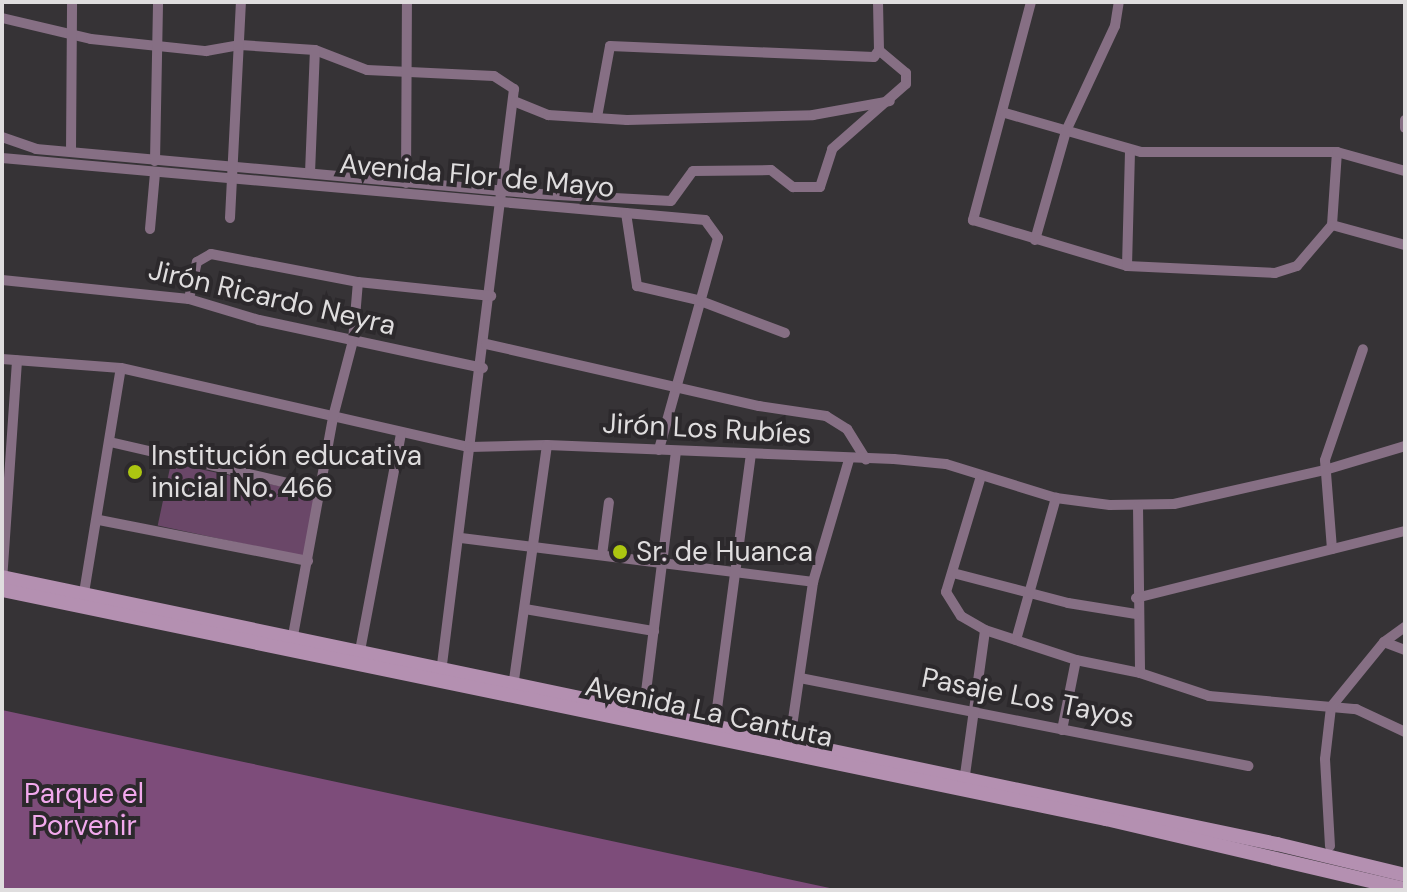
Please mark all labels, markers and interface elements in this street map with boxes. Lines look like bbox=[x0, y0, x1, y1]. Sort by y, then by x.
street label: Avenida Flor de Mayo bbox=[338, 147, 616, 205]
street label: Jirón Ricardo Neyra bbox=[145, 253, 399, 343]
street label: Jirón Los Rubíes bbox=[602, 407, 812, 451]
place label: Institución educativa inicial No. 466 bbox=[151, 439, 422, 505]
marker: Institución educativa inicial No. 466 bbox=[126, 463, 144, 481]
place label: Sr. de Huanca bbox=[636, 535, 813, 569]
marker: Sr. de Huanca bbox=[611, 543, 629, 561]
street label: Pasaje Los Tayos bbox=[919, 661, 1137, 735]
street label: Avenida La Cantuta bbox=[582, 669, 836, 755]
park label: Parque el Porvenir bbox=[24, 777, 144, 843]

